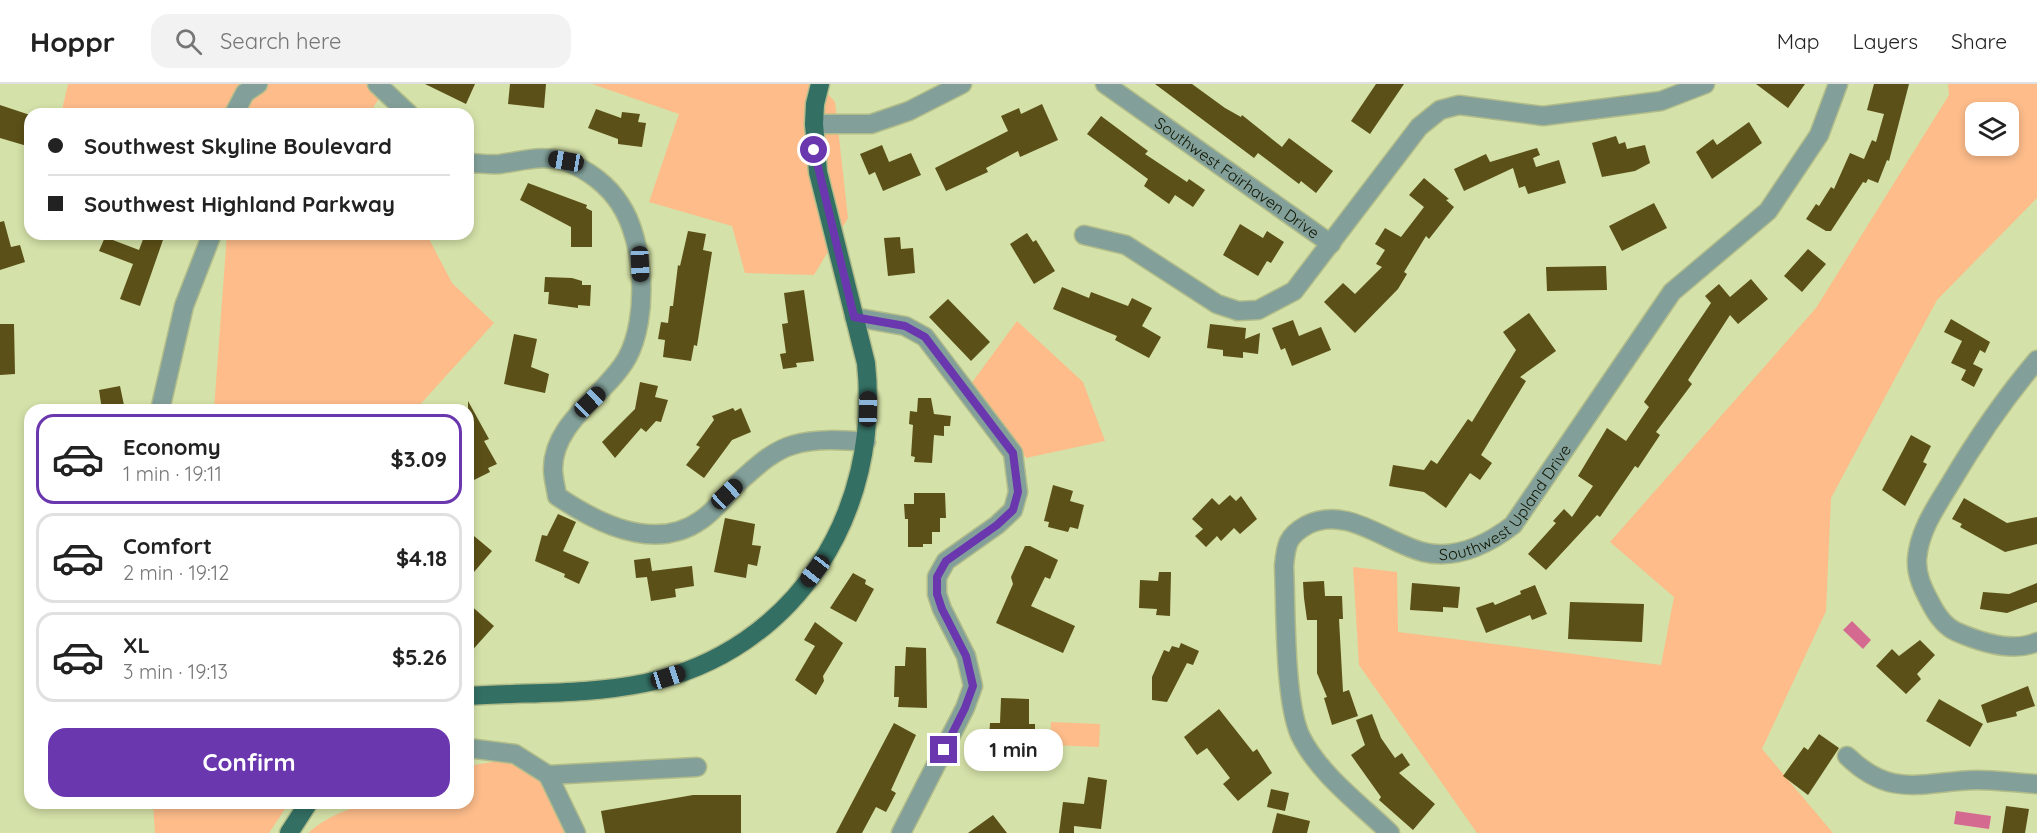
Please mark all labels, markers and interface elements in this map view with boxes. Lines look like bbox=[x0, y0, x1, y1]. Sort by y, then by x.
search box bbox=[151, 14, 571, 68]
text: Hoppr bbox=[30, 24, 115, 59]
icon: search bbox=[172, 25, 205, 58]
text: Search here bbox=[220, 27, 341, 55]
text: Map bbox=[1777, 28, 1820, 54]
text: Layers bbox=[1853, 28, 1918, 54]
text: Share bbox=[1951, 28, 2007, 54]
map controls bbox=[1965, 102, 2019, 156]
button: layers bbox=[1965, 102, 2019, 156]
street label: Southwest Fairhaven Drive bbox=[1151, 113, 1323, 243]
text: Southwest Skyline Boulevard bbox=[84, 132, 392, 160]
route start bbox=[800, 136, 827, 163]
car bbox=[547, 149, 585, 173]
text: Southwest Highland Parkway bbox=[84, 190, 395, 218]
car bbox=[630, 246, 650, 282]
car bbox=[571, 383, 609, 421]
car bbox=[859, 391, 877, 427]
icon: car bbox=[51, 432, 105, 486]
text: Economy bbox=[123, 433, 221, 461]
street label: Southwest Upland Drive bbox=[1439, 440, 1575, 564]
text: $3.09 bbox=[391, 445, 447, 473]
text: 1 min · 19:11 bbox=[123, 461, 222, 486]
car bbox=[708, 475, 746, 513]
icon: car bbox=[51, 531, 105, 585]
text: Comfort bbox=[123, 532, 212, 560]
text: $4.18 bbox=[396, 544, 447, 572]
car bbox=[797, 551, 833, 591]
text: 2 min · 19:12 bbox=[123, 560, 229, 585]
icon: car bbox=[51, 630, 105, 684]
text: XL bbox=[123, 631, 150, 659]
text: $5.26 bbox=[392, 643, 447, 671]
text: 3 min · 19:13 bbox=[123, 659, 228, 684]
car bbox=[648, 663, 688, 691]
button: Confirm bbox=[48, 728, 450, 797]
callout: 1 min bbox=[965, 729, 1064, 771]
route end bbox=[930, 736, 957, 763]
text: 1 min bbox=[989, 737, 1038, 762]

